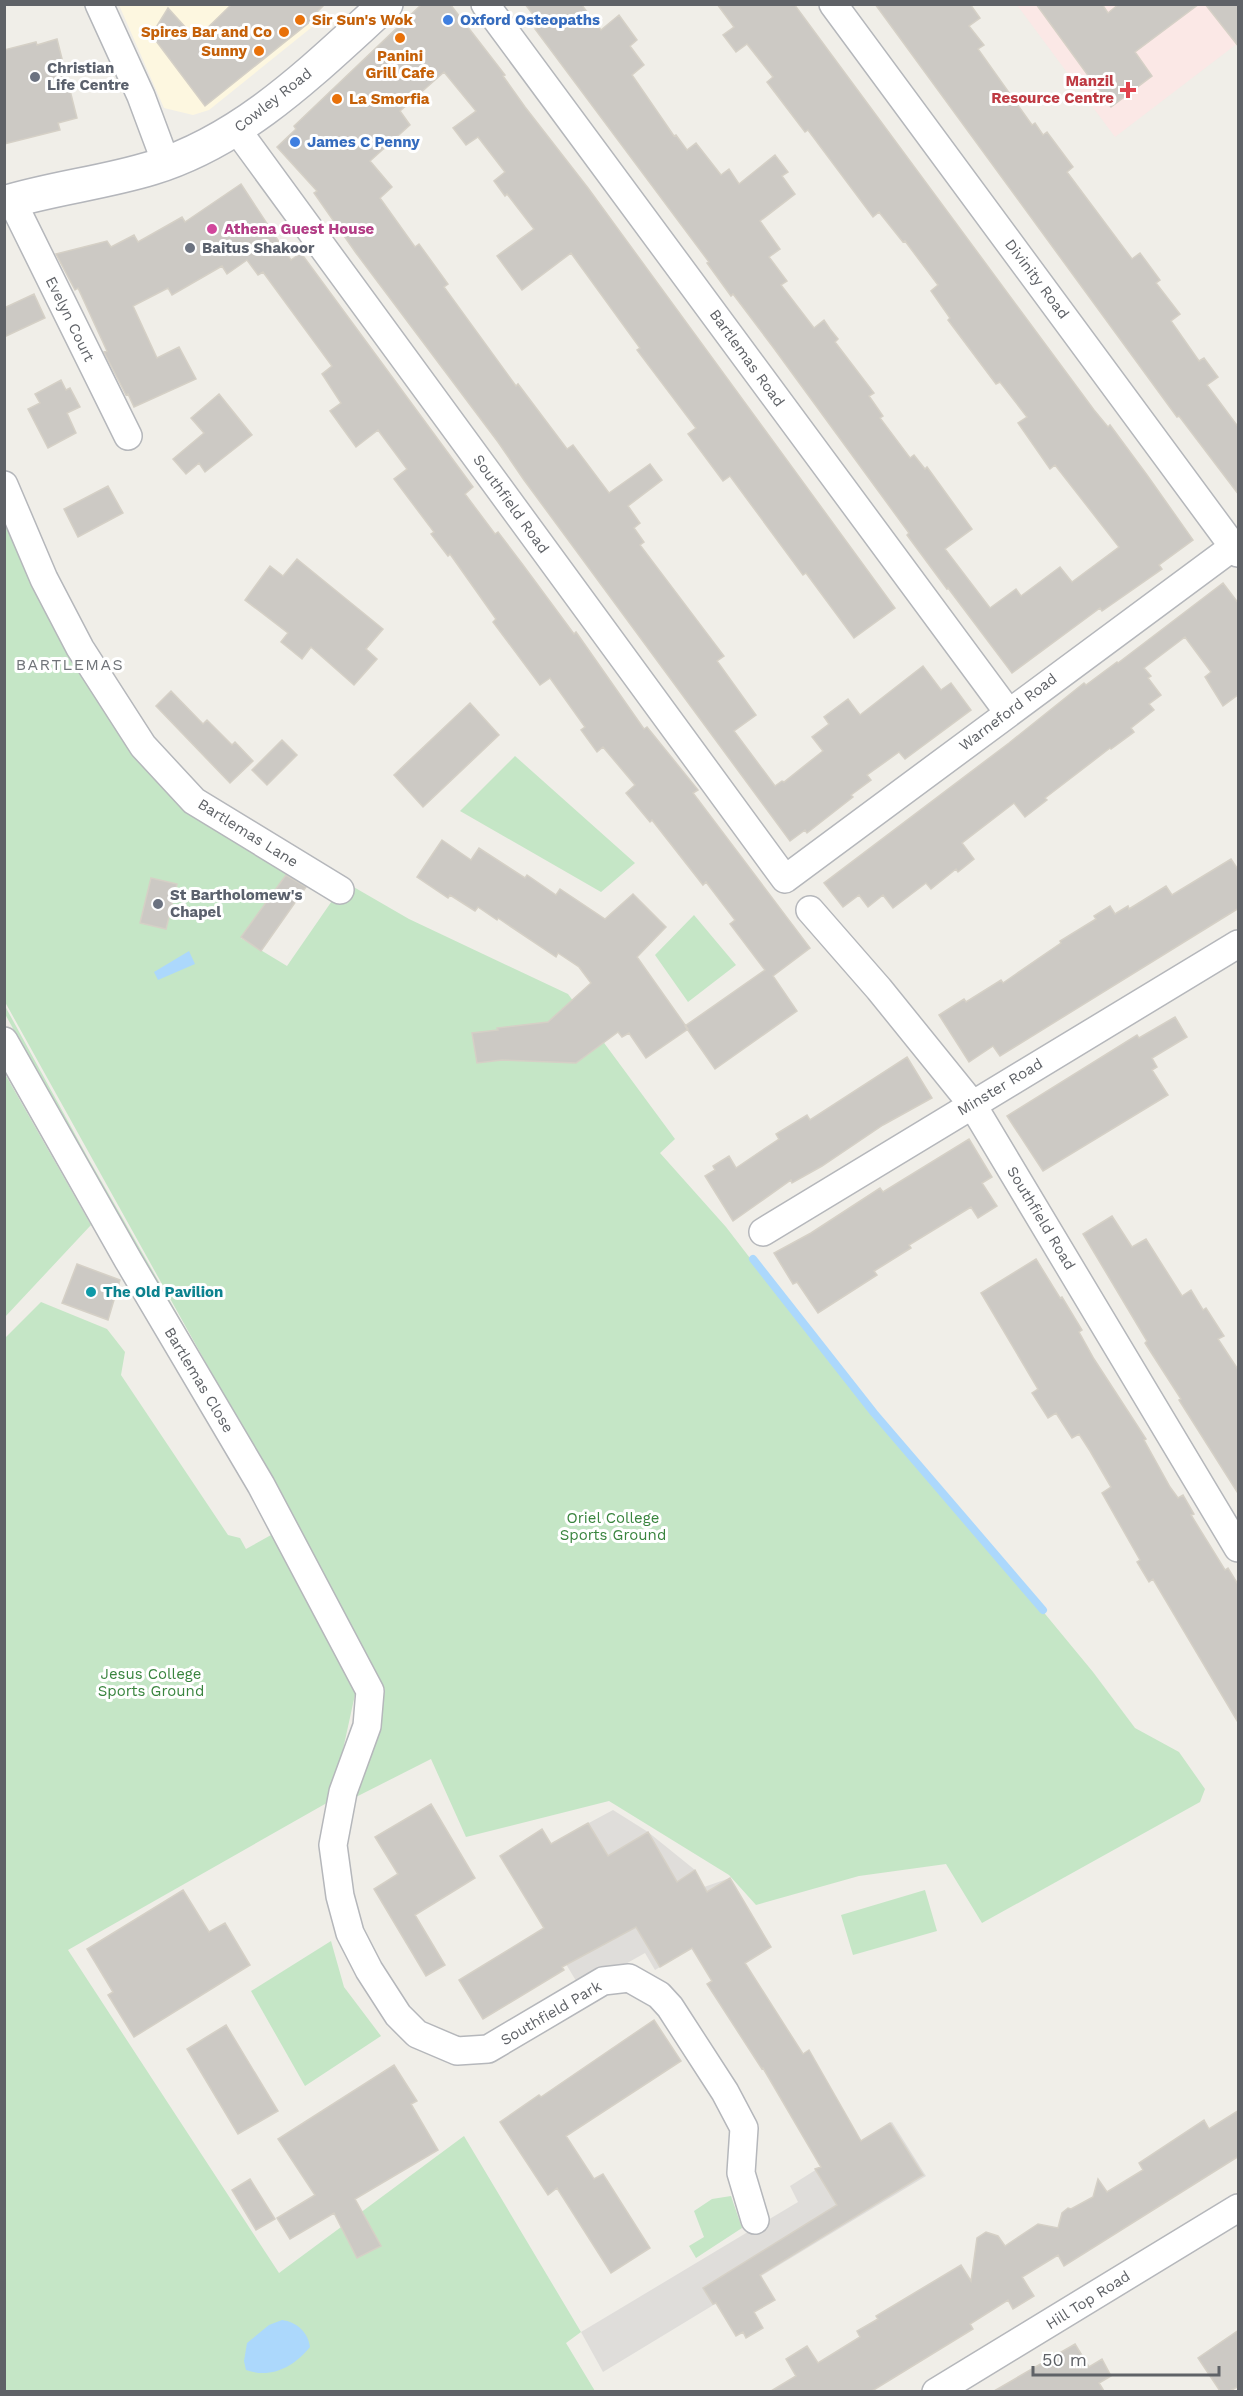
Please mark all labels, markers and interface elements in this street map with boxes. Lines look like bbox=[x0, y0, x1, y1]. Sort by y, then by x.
place label: Sir Sun's Wok bbox=[312, 11, 413, 29]
place label: Oxford Osteopaths bbox=[460, 11, 600, 29]
marker: Sir Sun's Wok bbox=[293, 13, 307, 27]
marker: Oxford Osteopaths bbox=[441, 13, 455, 27]
place label: Spires Bar and Co bbox=[141, 23, 272, 41]
marker: Spires Bar and Co bbox=[277, 25, 291, 39]
marker: Panini Grill Cafe bbox=[393, 31, 407, 45]
place label: Sunny bbox=[201, 42, 248, 60]
marker: Sunny bbox=[252, 44, 266, 58]
place label: Panini Grill Cafe bbox=[365, 47, 435, 82]
place label: Christian Life Centre bbox=[47, 59, 130, 94]
street label: Cowley Road bbox=[231, 64, 315, 136]
marker: Christian Life Centre bbox=[28, 70, 42, 84]
place label: Manzil Resource Centre bbox=[991, 72, 1114, 107]
marker: Manzil Resource Centre bbox=[1119, 81, 1137, 99]
place label: La Smorfia bbox=[349, 90, 430, 108]
marker: La Smorfia bbox=[330, 92, 344, 106]
place label: James C Penny bbox=[307, 133, 420, 151]
marker: James C Penny bbox=[288, 135, 302, 149]
place label: Athena Guest House bbox=[224, 220, 375, 238]
marker: Athena Guest House bbox=[205, 222, 219, 236]
street label: Divinity Road bbox=[1001, 236, 1073, 322]
place label: Baitus Shakoor bbox=[202, 239, 315, 257]
marker: Baitus Shakoor bbox=[183, 241, 197, 255]
street label: Evelyn Court bbox=[42, 274, 99, 365]
street label: Bartlemas Road bbox=[706, 306, 788, 410]
street label: Southfield Road bbox=[469, 451, 553, 557]
district label: BARTLEMAS bbox=[16, 655, 124, 674]
street label: Warneford Road bbox=[955, 669, 1061, 755]
street label: Bartlemas Lane bbox=[195, 795, 301, 871]
place label: St Bartholomew's Chapel bbox=[170, 886, 302, 921]
marker: St Bartholomew's Chapel bbox=[151, 897, 165, 911]
street label: Minster Road bbox=[954, 1054, 1046, 1120]
street label: Southfield Road bbox=[1003, 1163, 1079, 1273]
place label: The Old Pavilion bbox=[103, 1283, 223, 1301]
marker: The Old Pavilion bbox=[84, 1285, 98, 1299]
street label: Bartlemas Close bbox=[160, 1324, 238, 1436]
park label: Oriel College Sports Ground bbox=[560, 1509, 666, 1544]
park label: Jesus College Sports Ground bbox=[98, 1665, 204, 1700]
street label: Southfield Park bbox=[497, 1977, 605, 2049]
street label: Hill Top Road bbox=[1043, 2267, 1133, 2333]
scale bar bbox=[1033, 2339, 1219, 2377]
text: 50 m bbox=[1042, 2349, 1087, 2370]

